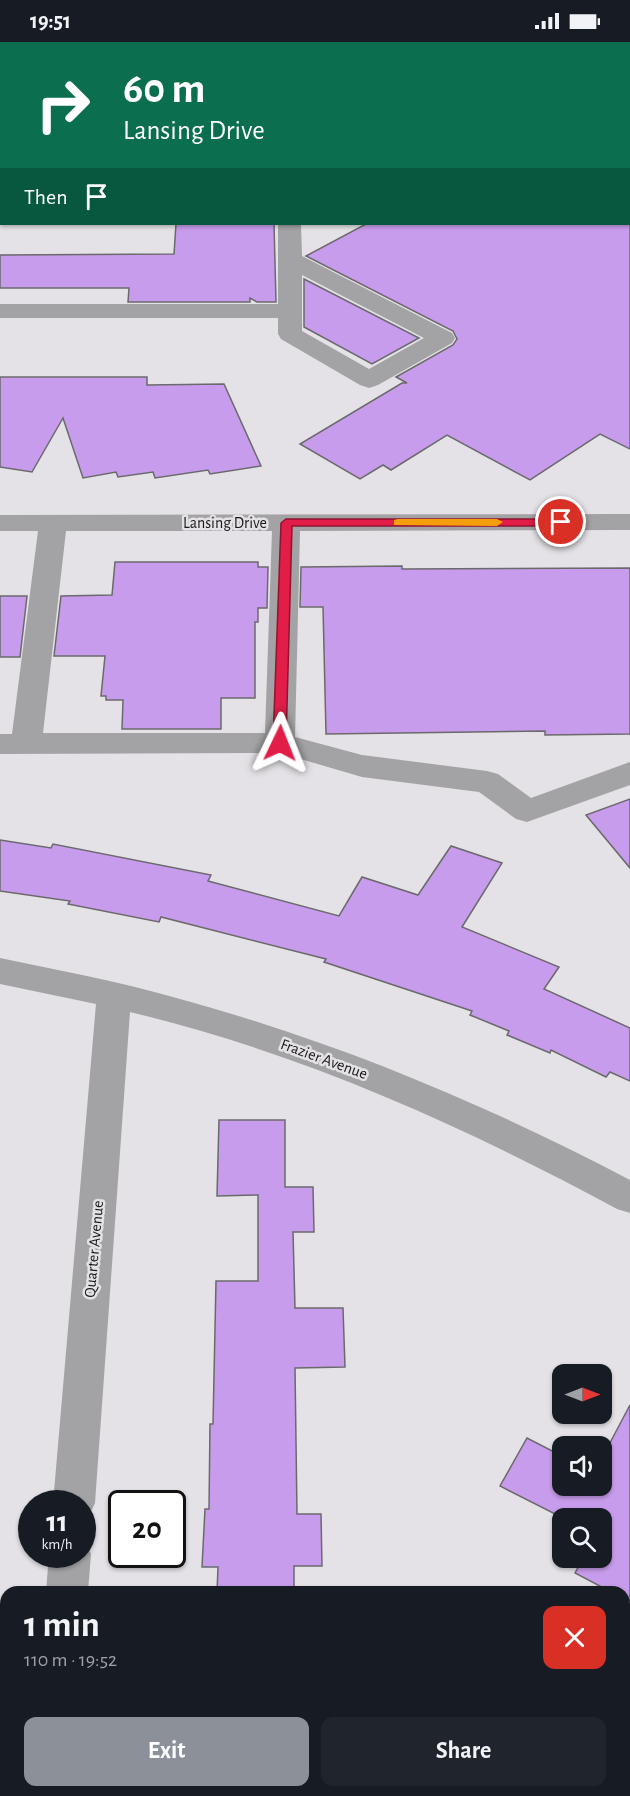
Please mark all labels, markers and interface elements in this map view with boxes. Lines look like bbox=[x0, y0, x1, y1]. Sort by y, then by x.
text: 19:51 bbox=[30, 10, 71, 32]
icon: right bbox=[24, 66, 102, 144]
text: 60 m bbox=[123, 68, 205, 110]
text: Lansing Drive bbox=[123, 117, 265, 144]
icon: arrive bbox=[80, 180, 113, 213]
text: Then bbox=[24, 186, 68, 208]
pin bbox=[535, 496, 586, 547]
icon: arrive bbox=[544, 505, 577, 538]
street label: Lansing Drive bbox=[183, 515, 267, 531]
position arrow bbox=[248, 711, 312, 775]
street label: Frazier Avenue bbox=[278, 1036, 370, 1082]
street label: Quarter Avenue bbox=[82, 1200, 107, 1298]
north arrow bbox=[552, 1364, 612, 1424]
map controls bbox=[552, 1364, 612, 1568]
button: sound bbox=[552, 1436, 612, 1496]
speed limit sign: 20 bbox=[108, 1490, 186, 1568]
text: 11 bbox=[46, 1507, 68, 1537]
button: search bbox=[552, 1508, 612, 1568]
text: km/h bbox=[42, 1537, 72, 1552]
button: close bbox=[543, 1606, 606, 1669]
text: 1 min bbox=[24, 1607, 100, 1643]
text: 110 m · 19:52 bbox=[24, 1650, 117, 1670]
button: Exit bbox=[24, 1717, 309, 1786]
button: Share bbox=[321, 1717, 606, 1786]

